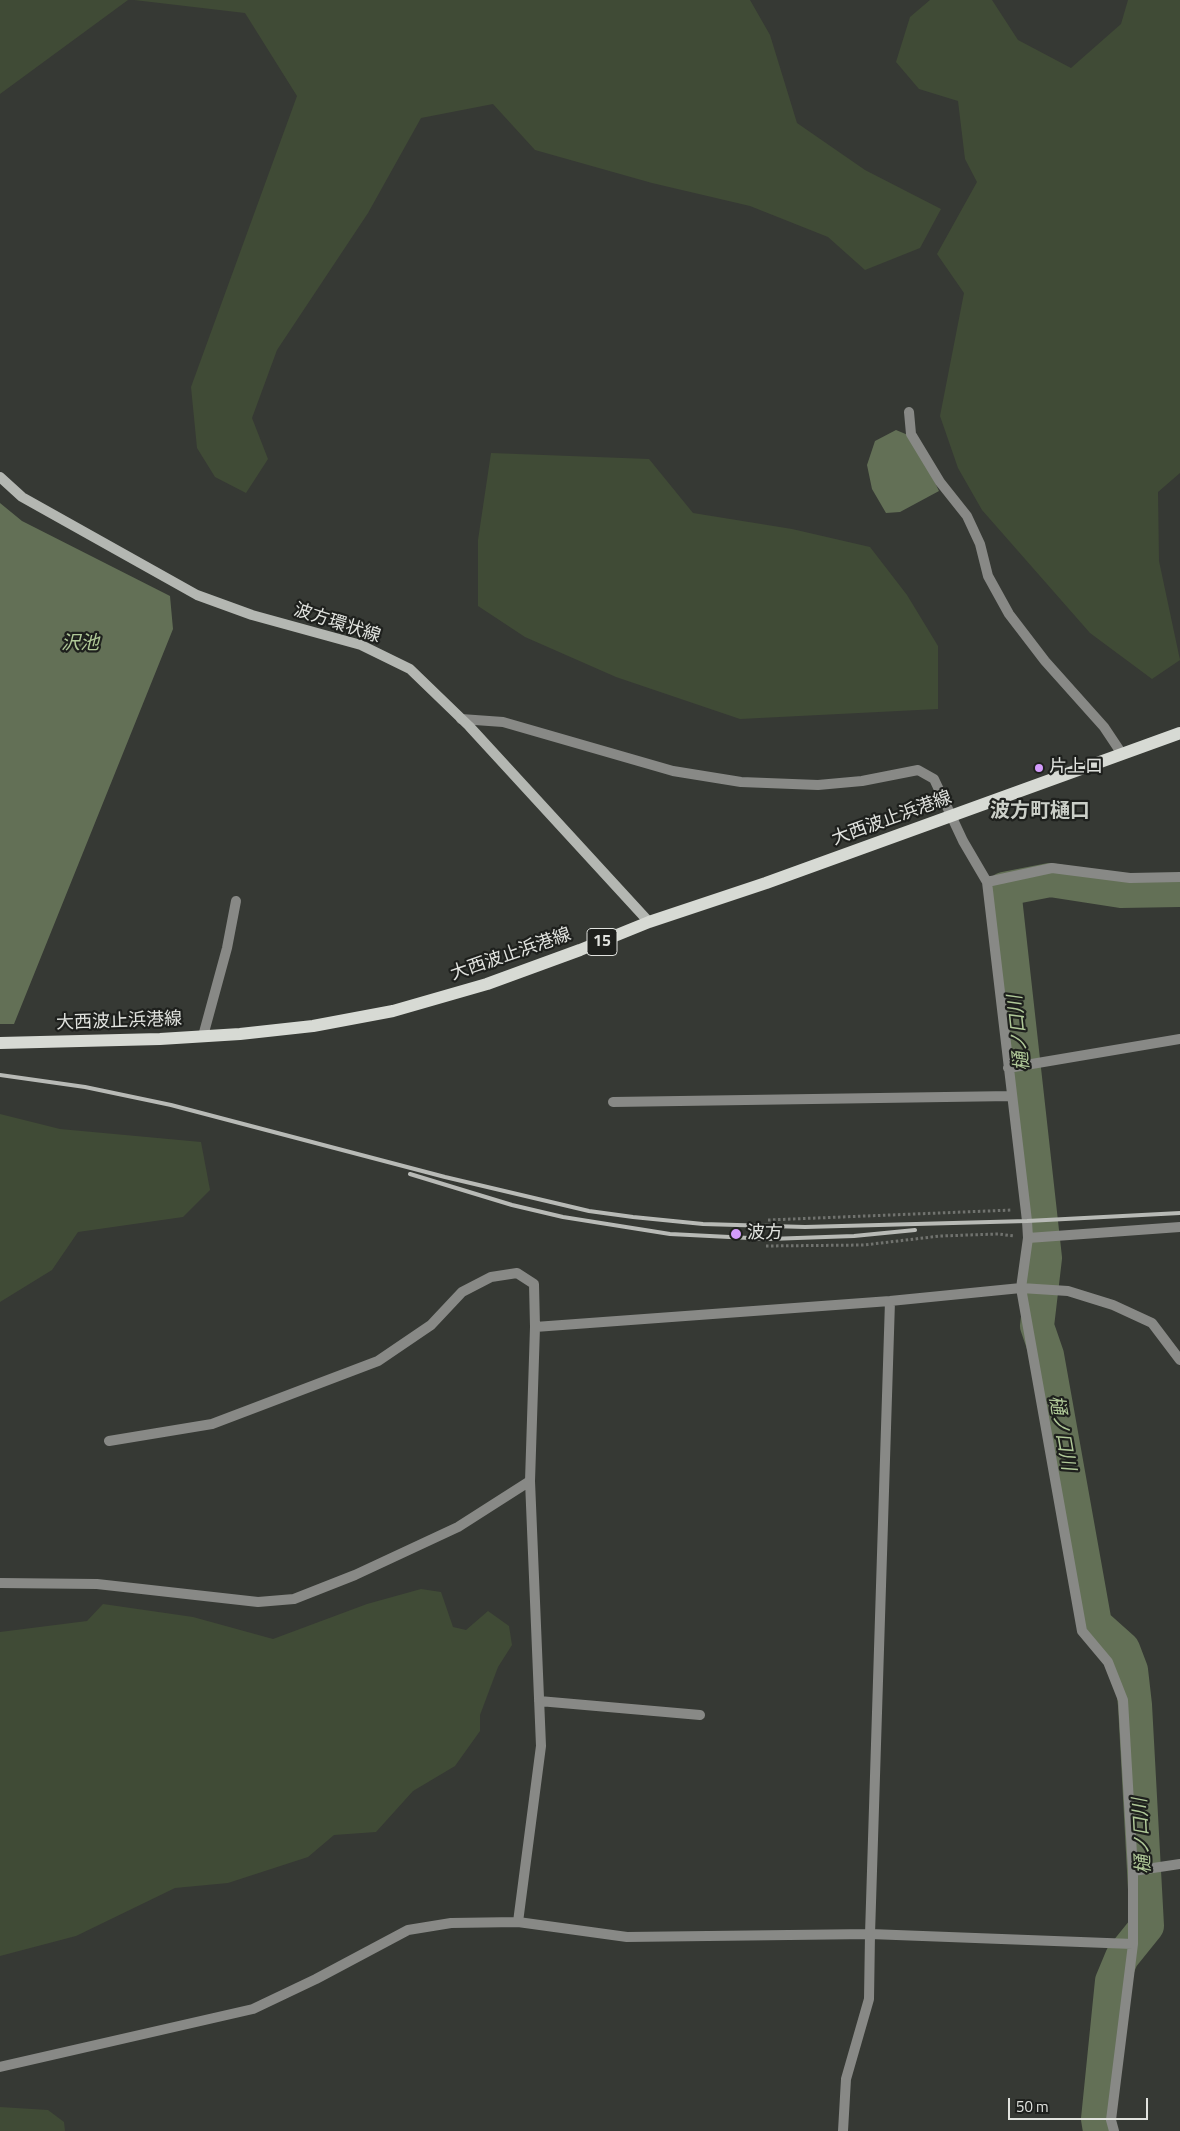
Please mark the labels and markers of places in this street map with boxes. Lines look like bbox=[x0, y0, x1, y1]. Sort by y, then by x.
place label: 片上口 bbox=[1049, 757, 1103, 779]
marker: 片上口 bbox=[1033, 762, 1045, 774]
place label: 波方 bbox=[747, 1223, 783, 1245]
marker: 波方 bbox=[729, 1227, 743, 1241]

